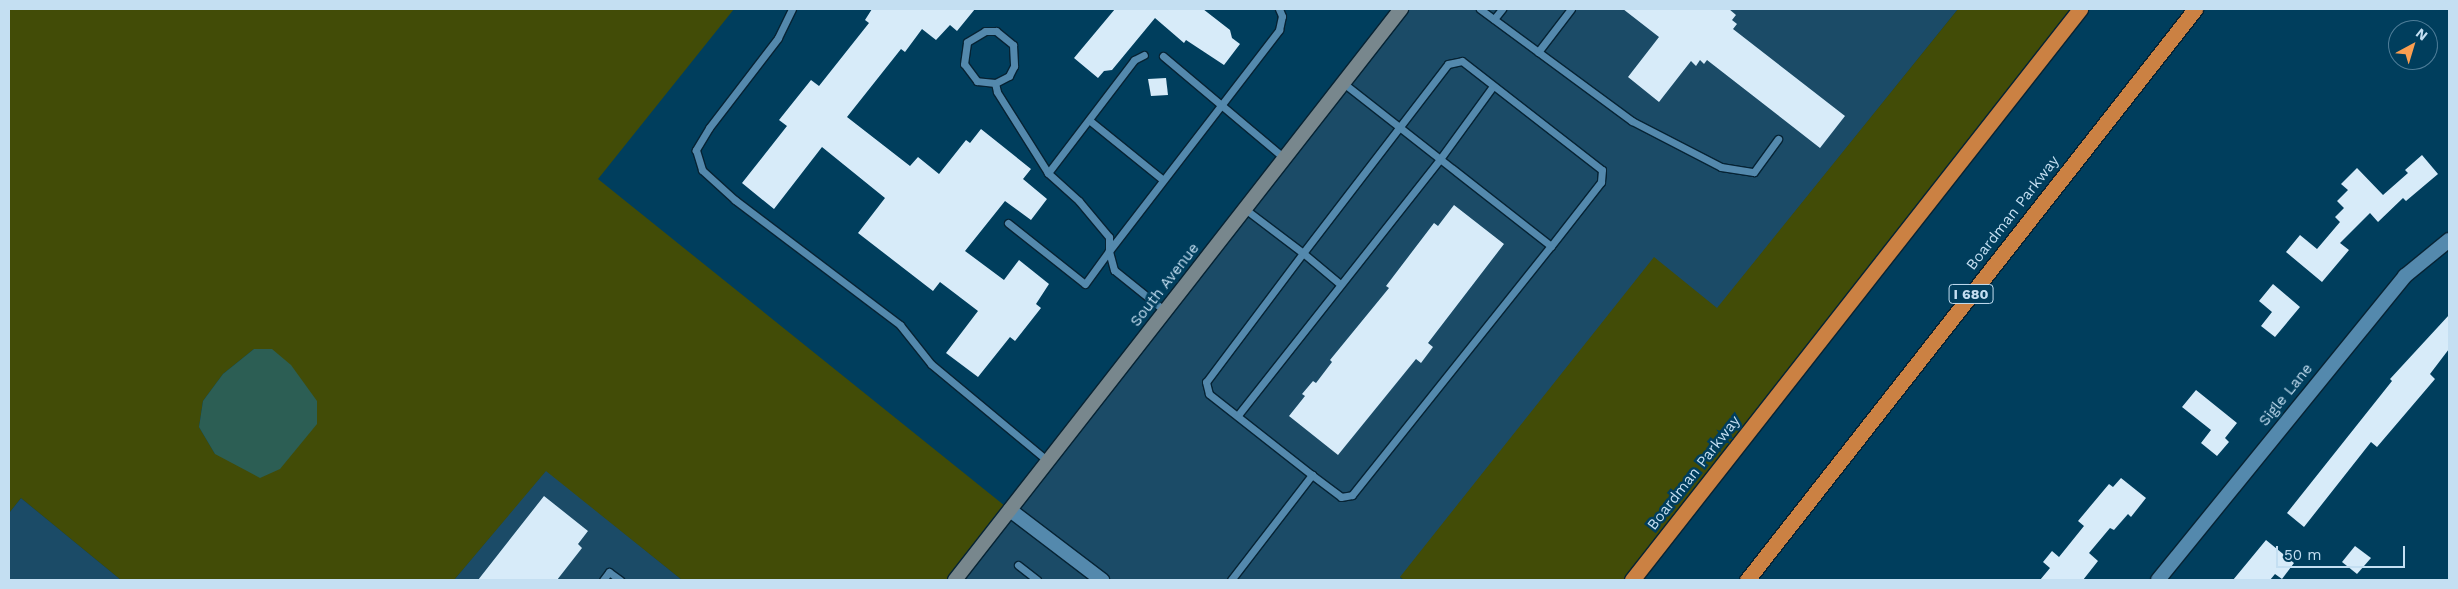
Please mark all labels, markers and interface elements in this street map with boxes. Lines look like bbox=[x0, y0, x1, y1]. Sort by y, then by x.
north arrow bbox=[2388, 20, 2438, 70]
text: N bbox=[2413, 25, 2431, 44]
street label: Boardman Parkway bbox=[1963, 152, 2063, 274]
street label: South Avenue bbox=[1127, 239, 1203, 331]
road number: I 680 bbox=[1948, 282, 1994, 306]
street label: Sigle Lane bbox=[2255, 360, 2317, 430]
street label: Boardman Parkway bbox=[1644, 412, 1744, 534]
scale bar bbox=[2278, 536, 2407, 568]
text: 50 m bbox=[2284, 546, 2321, 564]

